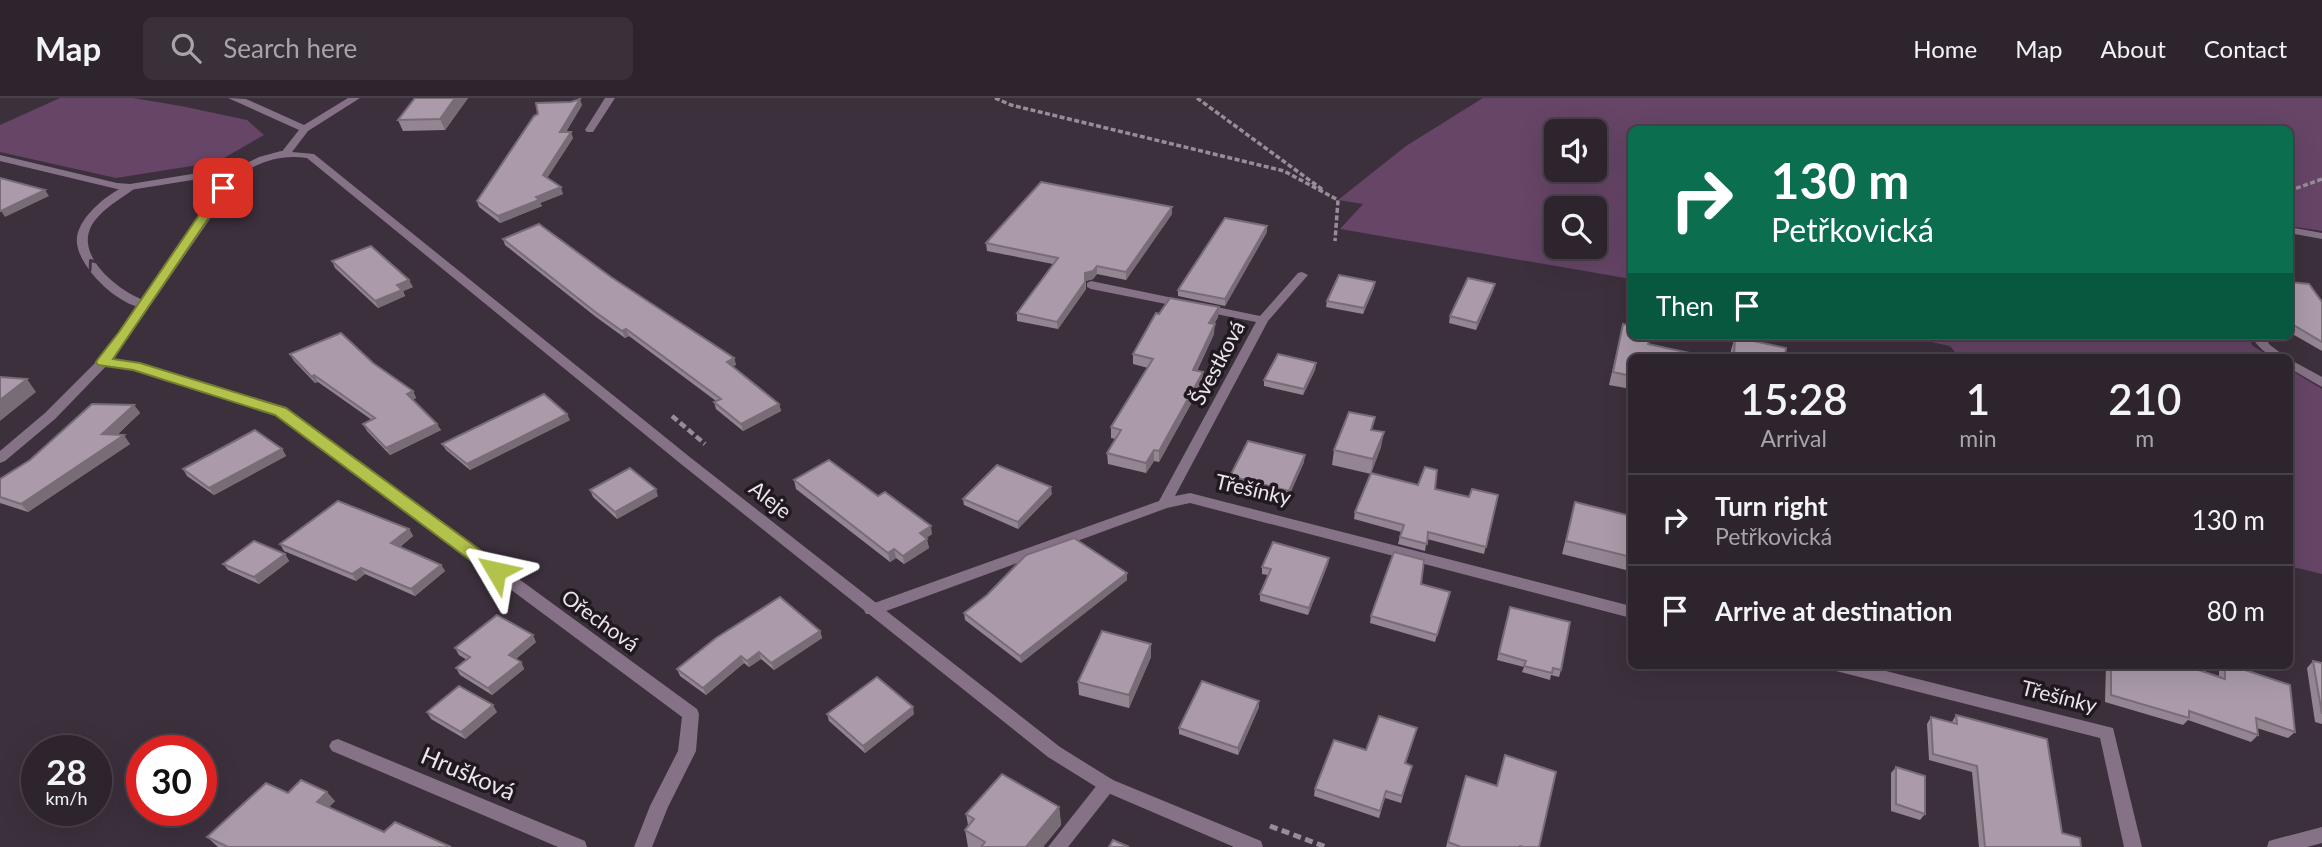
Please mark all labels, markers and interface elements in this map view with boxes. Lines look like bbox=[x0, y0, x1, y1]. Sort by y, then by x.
search box bbox=[143, 17, 633, 80]
text: Map bbox=[35, 28, 101, 68]
icon: search bbox=[167, 29, 205, 67]
text: Search here bbox=[223, 32, 357, 64]
text: Home bbox=[1913, 34, 1977, 63]
text: Map bbox=[2015, 34, 2063, 63]
text: About bbox=[2101, 34, 2166, 63]
text: Contact bbox=[2204, 34, 2287, 63]
map controls bbox=[1544, 119, 1607, 259]
button: sound bbox=[1544, 119, 1607, 182]
text: 130 m bbox=[1771, 151, 1909, 209]
icon: right bbox=[1656, 154, 1747, 245]
pin bbox=[193, 158, 253, 218]
icon: arrive bbox=[204, 169, 242, 207]
button: search bbox=[1544, 196, 1607, 259]
text: Petřkovická bbox=[1771, 210, 1934, 249]
one-way arrow bbox=[89, 260, 101, 272]
icon: arrive bbox=[1728, 287, 1766, 325]
text: Then bbox=[1656, 290, 1714, 322]
street label: Švestková bbox=[1184, 316, 1249, 409]
text: 15:28 bbox=[1740, 374, 1848, 424]
text: 1 bbox=[1966, 374, 1990, 424]
text: 210 bbox=[2108, 374, 2181, 424]
text: Arrival bbox=[1761, 424, 1827, 452]
text: min bbox=[1959, 424, 1997, 452]
text: m bbox=[2135, 424, 2154, 452]
street label: Třešínky bbox=[1213, 468, 1294, 509]
street label: Aleje bbox=[745, 475, 797, 523]
text: Turn right bbox=[1715, 490, 1828, 522]
icon: right bbox=[1656, 501, 1694, 539]
text: 130 m bbox=[2192, 504, 2265, 536]
text: Petřkovická bbox=[1715, 522, 1832, 550]
position arrow bbox=[459, 534, 533, 608]
street label: Ořechová bbox=[557, 583, 644, 656]
icon: arrive bbox=[1656, 592, 1694, 630]
text: Arrive at destination bbox=[1715, 595, 1952, 627]
text: 80 m bbox=[2207, 595, 2265, 627]
street label: Třešínky bbox=[2019, 674, 2100, 717]
speed limit sign: 30 bbox=[126, 735, 217, 826]
street label: Hrušková bbox=[417, 740, 520, 805]
text: 28 bbox=[46, 750, 87, 792]
text: km/h bbox=[45, 787, 88, 809]

